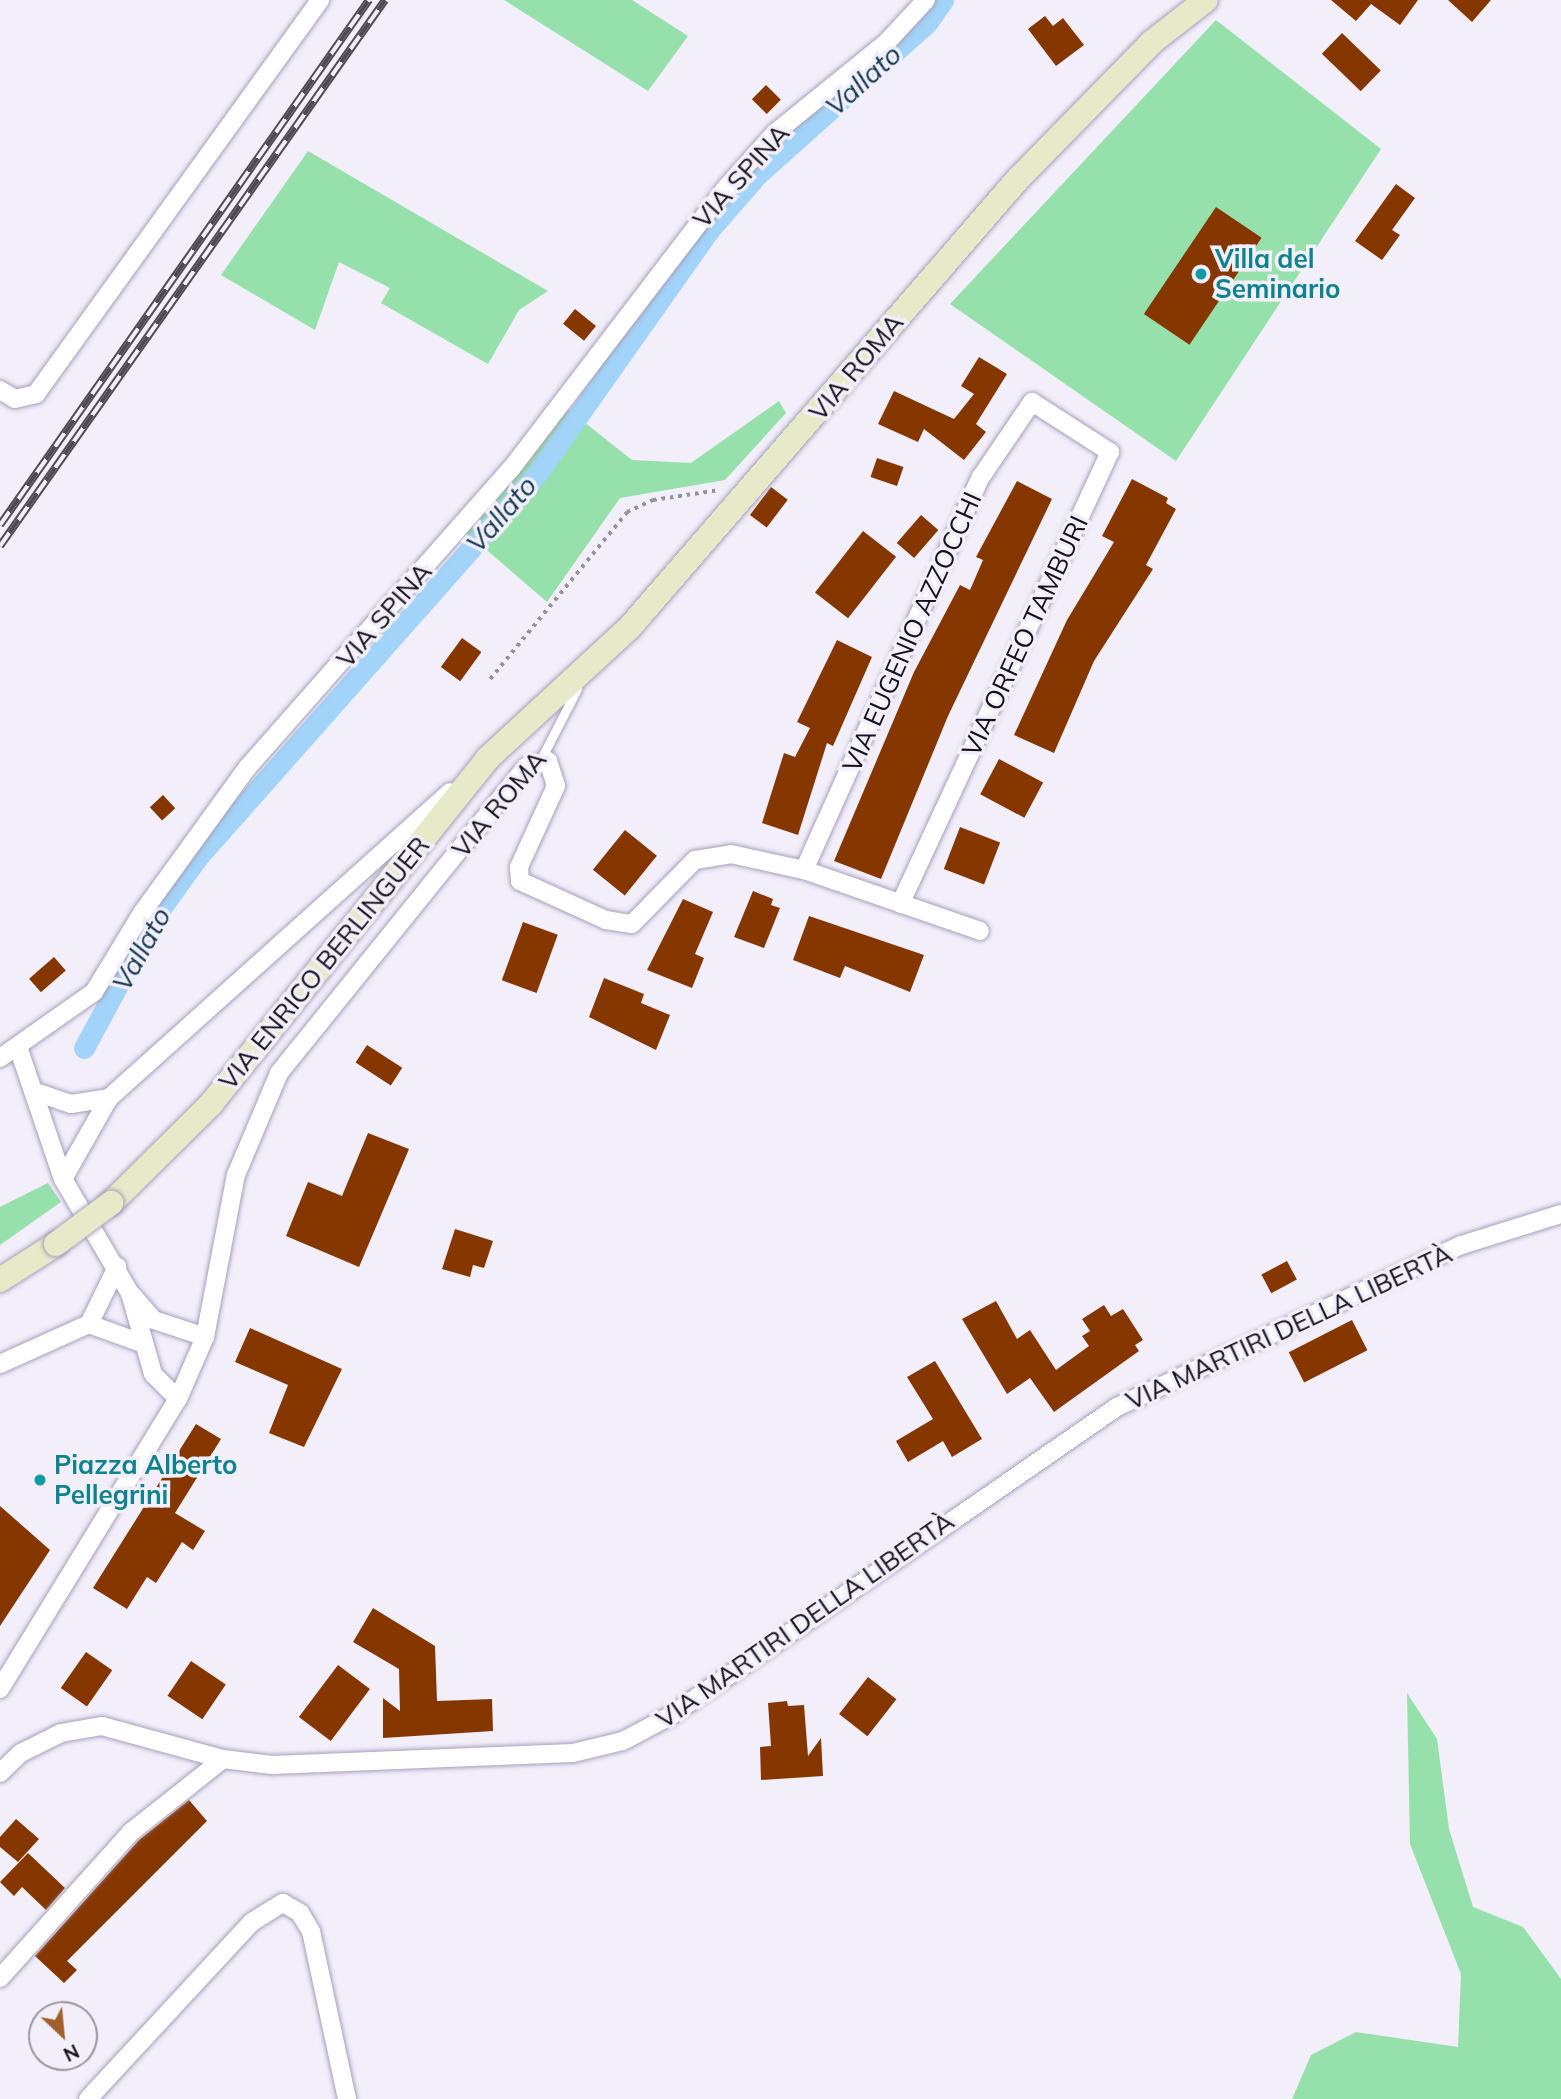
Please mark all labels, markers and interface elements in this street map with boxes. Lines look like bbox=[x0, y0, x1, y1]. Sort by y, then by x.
water label: Vallato bbox=[818, 37, 908, 123]
street label: VIA SPINA bbox=[686, 118, 796, 234]
place label: Villa del Seminario bbox=[1215, 243, 1340, 304]
marker: Villa del Seminario bbox=[1193, 266, 1209, 282]
street label: VIA ROMA bbox=[802, 307, 910, 427]
water label: Vallato bbox=[459, 469, 543, 559]
street label: VIA EUGENIO AZZOCCHI bbox=[836, 487, 988, 777]
street label: VIA ORFEO TAMBURI bbox=[955, 511, 1095, 761]
street label: VIA SPINA bbox=[330, 556, 438, 674]
street label: VIA ROMA bbox=[445, 744, 553, 864]
street label: VIA ENRICO BERLINGUER bbox=[212, 830, 436, 1096]
water label: Vallato bbox=[104, 901, 178, 997]
street label: VIA MARTIRI DELLA LIBERTÀ bbox=[1121, 1238, 1457, 1416]
place label: Piazza Alberto Pellegrini bbox=[54, 1449, 237, 1510]
marker: Piazza Alberto Pellegrini bbox=[32, 1472, 48, 1488]
street label: VIA MARTIRI DELLA LIBERTÀ bbox=[650, 1505, 960, 1735]
north arrow bbox=[28, 2001, 98, 2071]
text: N bbox=[60, 2039, 83, 2067]

